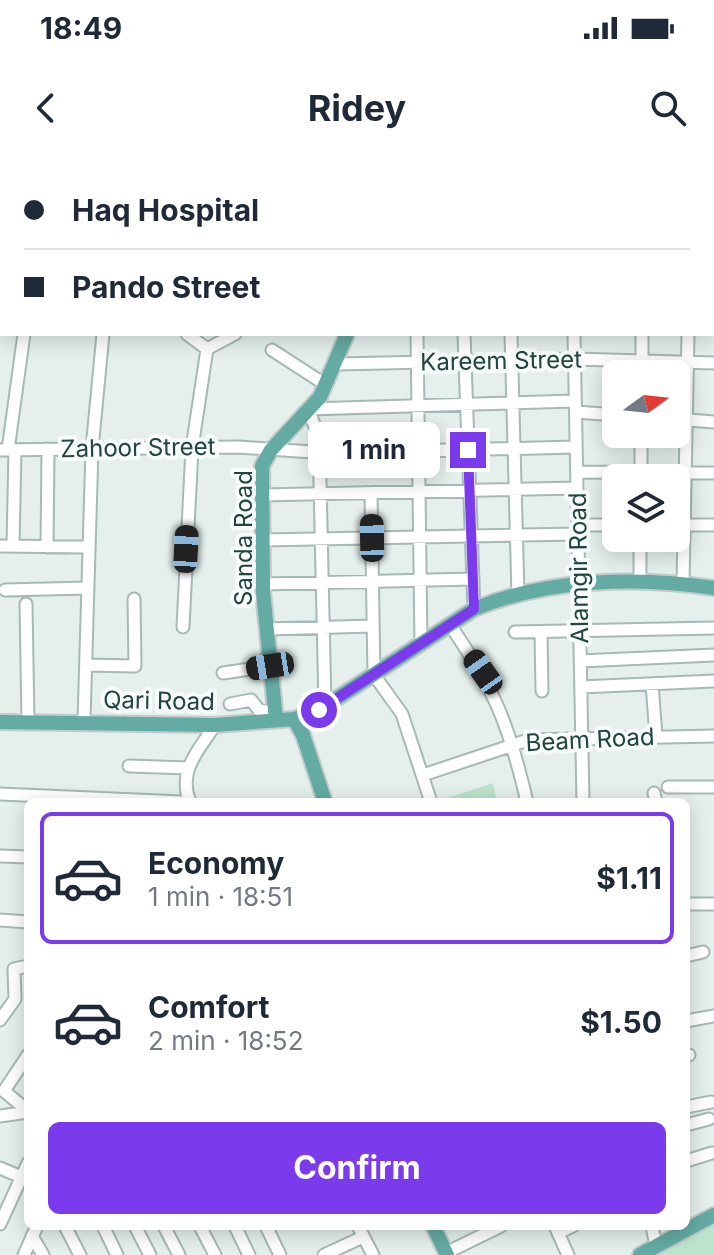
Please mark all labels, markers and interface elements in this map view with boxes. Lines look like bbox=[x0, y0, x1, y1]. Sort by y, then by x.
text: 18:49 bbox=[40, 10, 122, 46]
icon: back bbox=[24, 86, 68, 130]
text: Ridey bbox=[308, 86, 406, 130]
icon: search bbox=[646, 86, 690, 130]
text: Haq Hospital bbox=[72, 192, 259, 228]
text: Pando Street bbox=[72, 269, 260, 305]
street label: Kareem Street bbox=[420, 345, 582, 376]
north arrow bbox=[602, 360, 690, 448]
map controls bbox=[602, 360, 690, 552]
callout: 1 min bbox=[308, 422, 440, 478]
street label: Zahoor Street bbox=[60, 432, 216, 463]
route end bbox=[450, 432, 486, 468]
text: 1 min bbox=[342, 434, 406, 465]
button: layers bbox=[602, 464, 690, 552]
street label: Sanda Road bbox=[229, 470, 258, 606]
street label: Alamgir Road bbox=[563, 492, 594, 644]
car bbox=[360, 514, 384, 562]
car bbox=[173, 524, 199, 574]
car bbox=[459, 645, 507, 699]
car bbox=[244, 650, 296, 682]
street label: Qari Road bbox=[103, 685, 215, 716]
route start bbox=[301, 692, 337, 728]
street label: Beam Road bbox=[525, 722, 655, 757]
icon: car bbox=[52, 842, 124, 914]
text: Economy bbox=[148, 845, 284, 881]
text: $1.11 bbox=[596, 860, 662, 896]
text: 1 min · 18:51 bbox=[148, 881, 293, 912]
icon: car bbox=[52, 986, 124, 1058]
text: Comfort bbox=[148, 989, 269, 1025]
text: $1.50 bbox=[580, 1004, 662, 1040]
text: 2 min · 18:52 bbox=[148, 1025, 304, 1056]
button: Confirm bbox=[48, 1122, 666, 1214]

